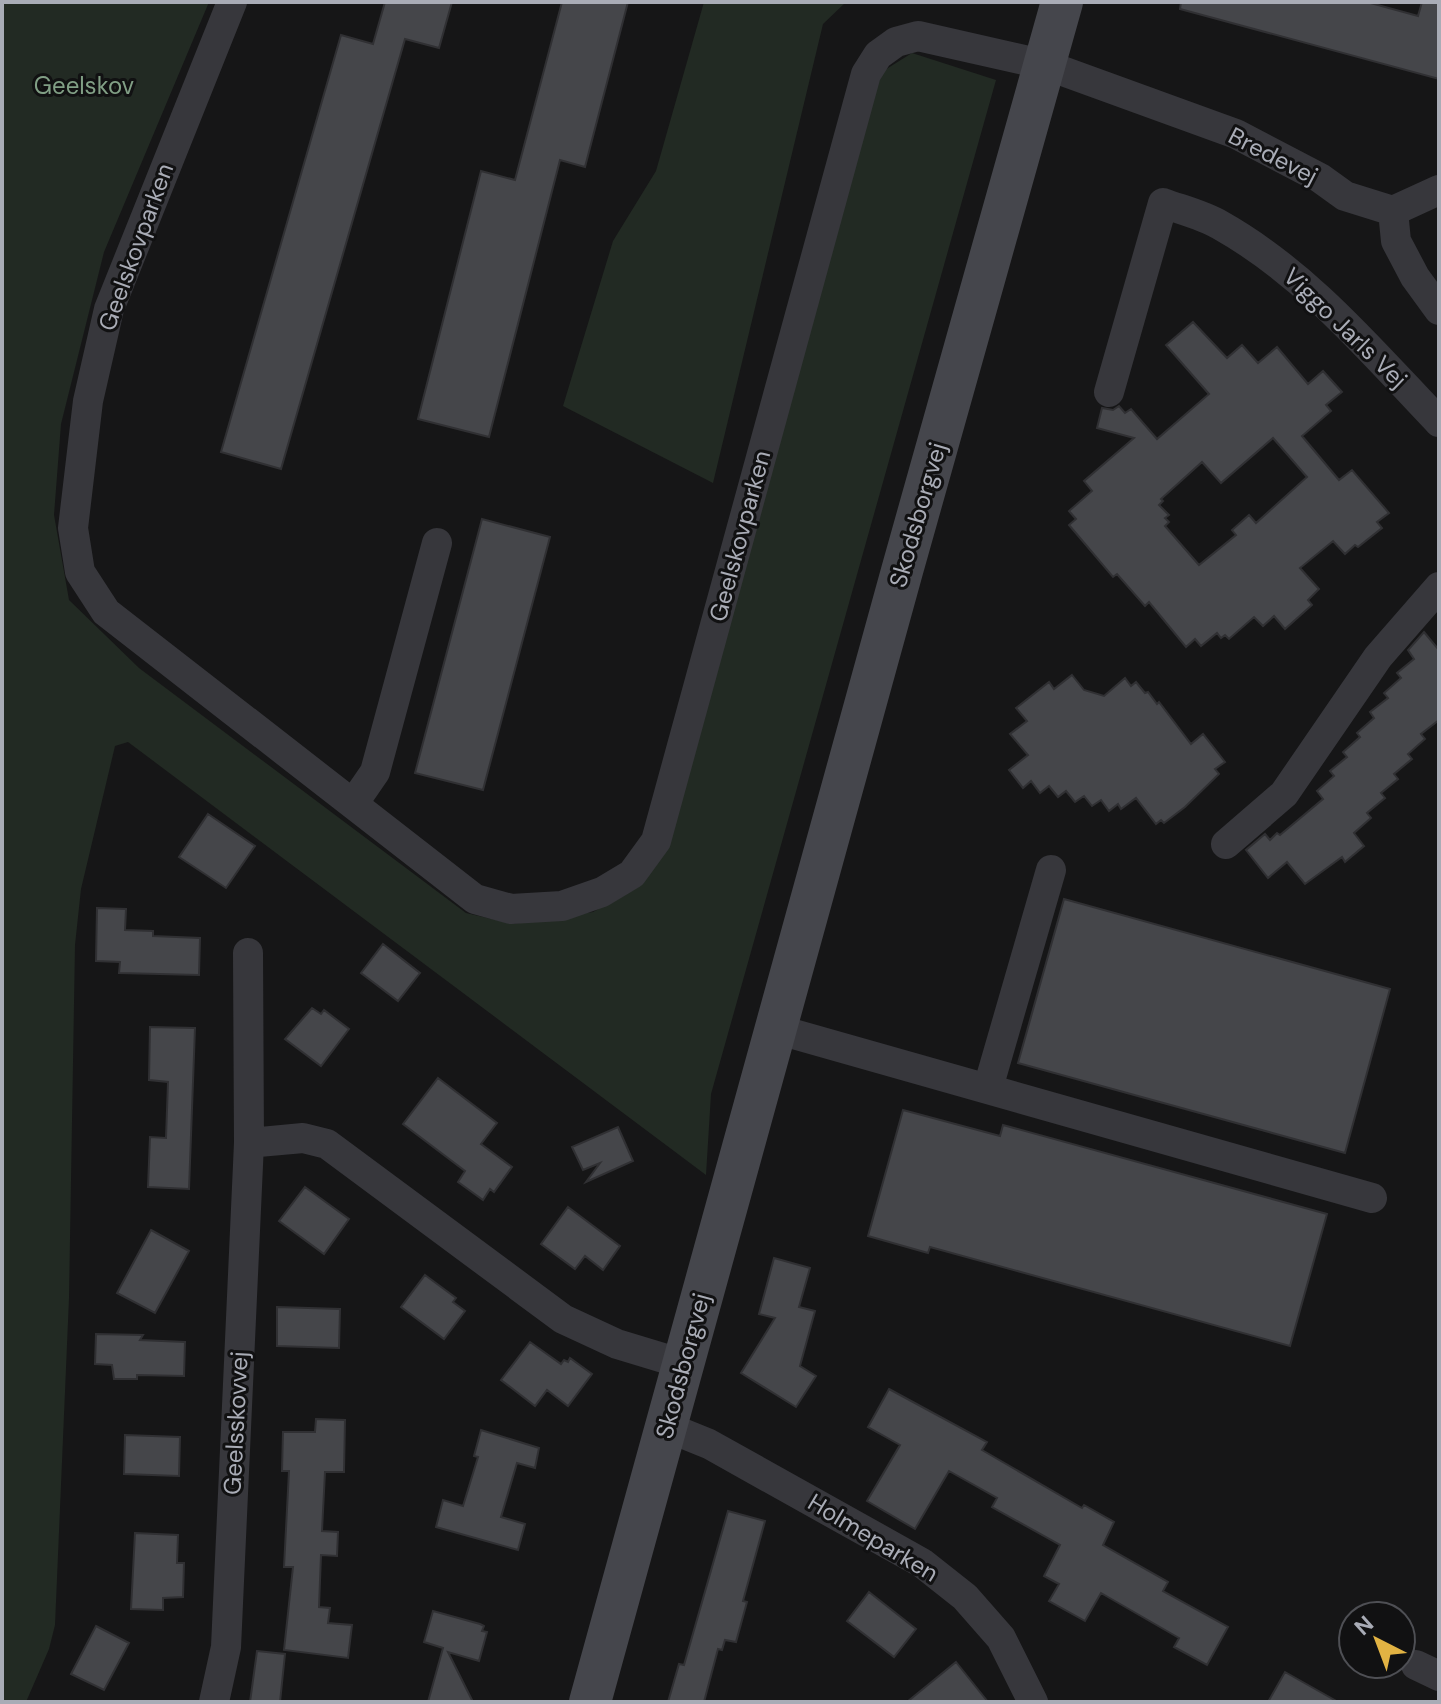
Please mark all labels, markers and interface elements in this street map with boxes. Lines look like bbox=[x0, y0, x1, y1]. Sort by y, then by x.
park label: Geelskov bbox=[34, 70, 135, 101]
street label: Bredevej bbox=[1223, 120, 1323, 191]
street label: Geelskovparken bbox=[91, 159, 180, 335]
street label: Viggo Jarls Vej bbox=[1277, 261, 1414, 395]
street label: Skodsborgvej bbox=[882, 439, 953, 591]
street label: Geelskovparken bbox=[702, 447, 777, 625]
street label: Skodsborgvej bbox=[648, 1290, 717, 1442]
street label: Geelsskovvej bbox=[216, 1350, 255, 1496]
street label: Holmeparken bbox=[802, 1487, 944, 1589]
north arrow bbox=[1337, 1600, 1417, 1680]
text: N bbox=[1348, 1609, 1380, 1642]

